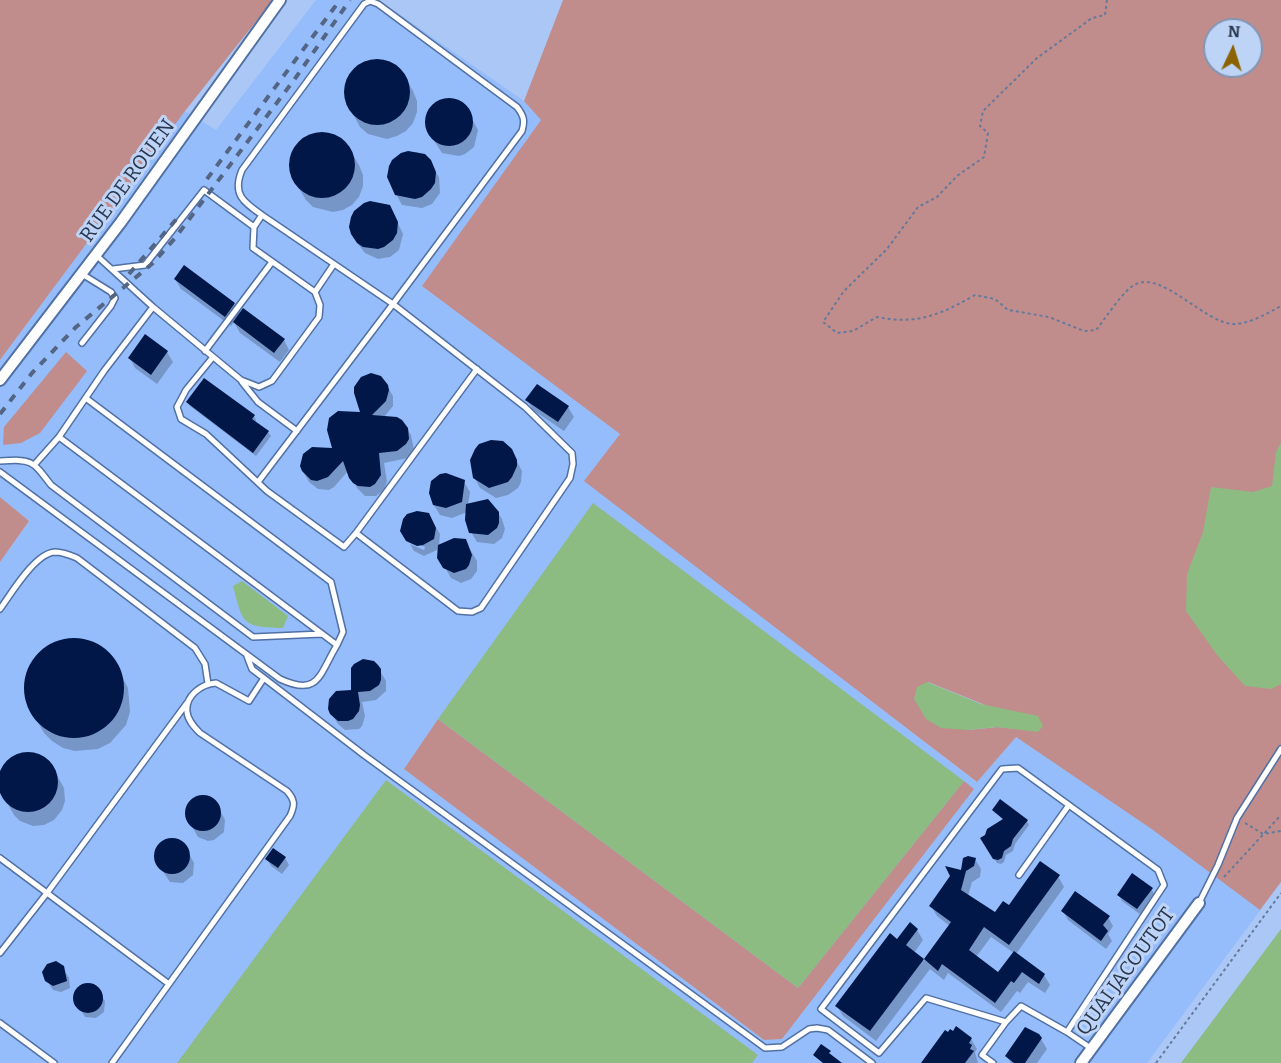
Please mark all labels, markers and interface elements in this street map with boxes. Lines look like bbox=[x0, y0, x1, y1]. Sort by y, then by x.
north arrow bbox=[1203, 18, 1263, 78]
text: N bbox=[1227, 22, 1241, 41]
street label: RUE DE ROUEN bbox=[75, 115, 181, 247]
street label: QUAI JACOUTOT bbox=[1072, 903, 1180, 1041]

